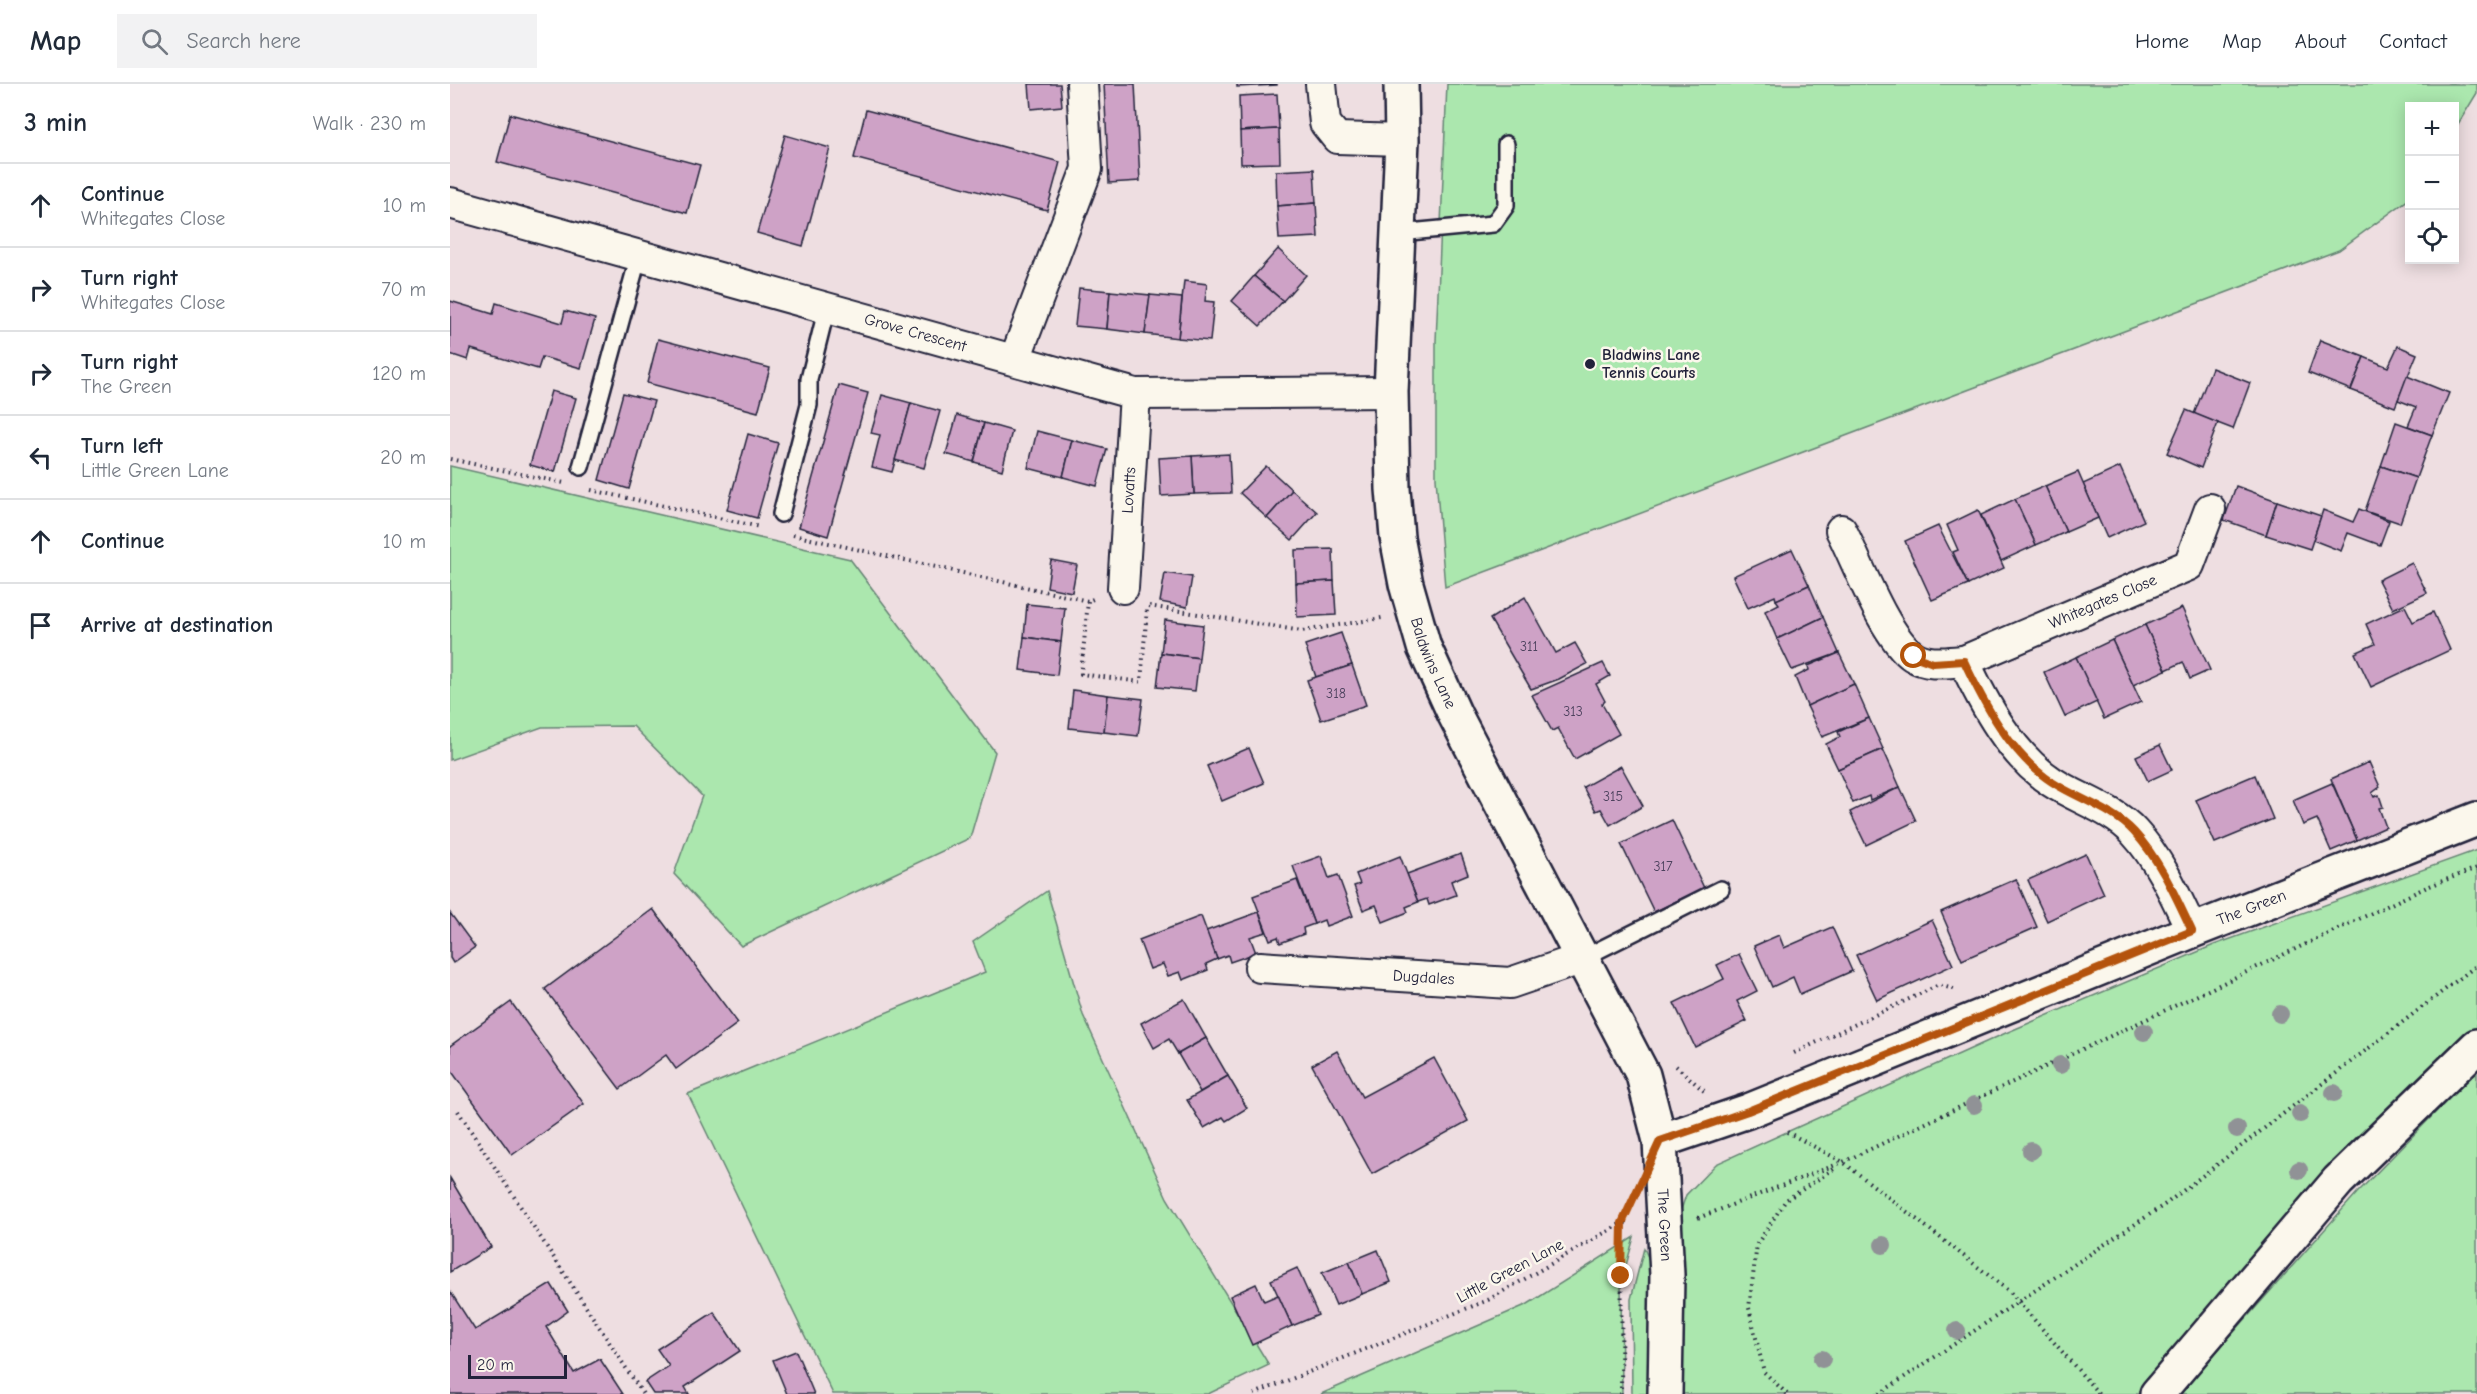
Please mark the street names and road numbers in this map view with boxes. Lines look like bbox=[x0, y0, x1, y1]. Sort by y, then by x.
street label: Grove Crescent bbox=[862, 310, 969, 356]
street label: Lovatts bbox=[1119, 466, 1139, 514]
street label: Whitegates Close bbox=[2046, 571, 2159, 633]
street label: Baldwins Lane bbox=[1407, 615, 1460, 711]
street label: The Green bbox=[2214, 886, 2289, 929]
street label: Dugdales bbox=[1392, 967, 1455, 988]
street label: The Green bbox=[1654, 1188, 1675, 1262]
street label: Little Green Lane bbox=[1454, 1235, 1566, 1307]

